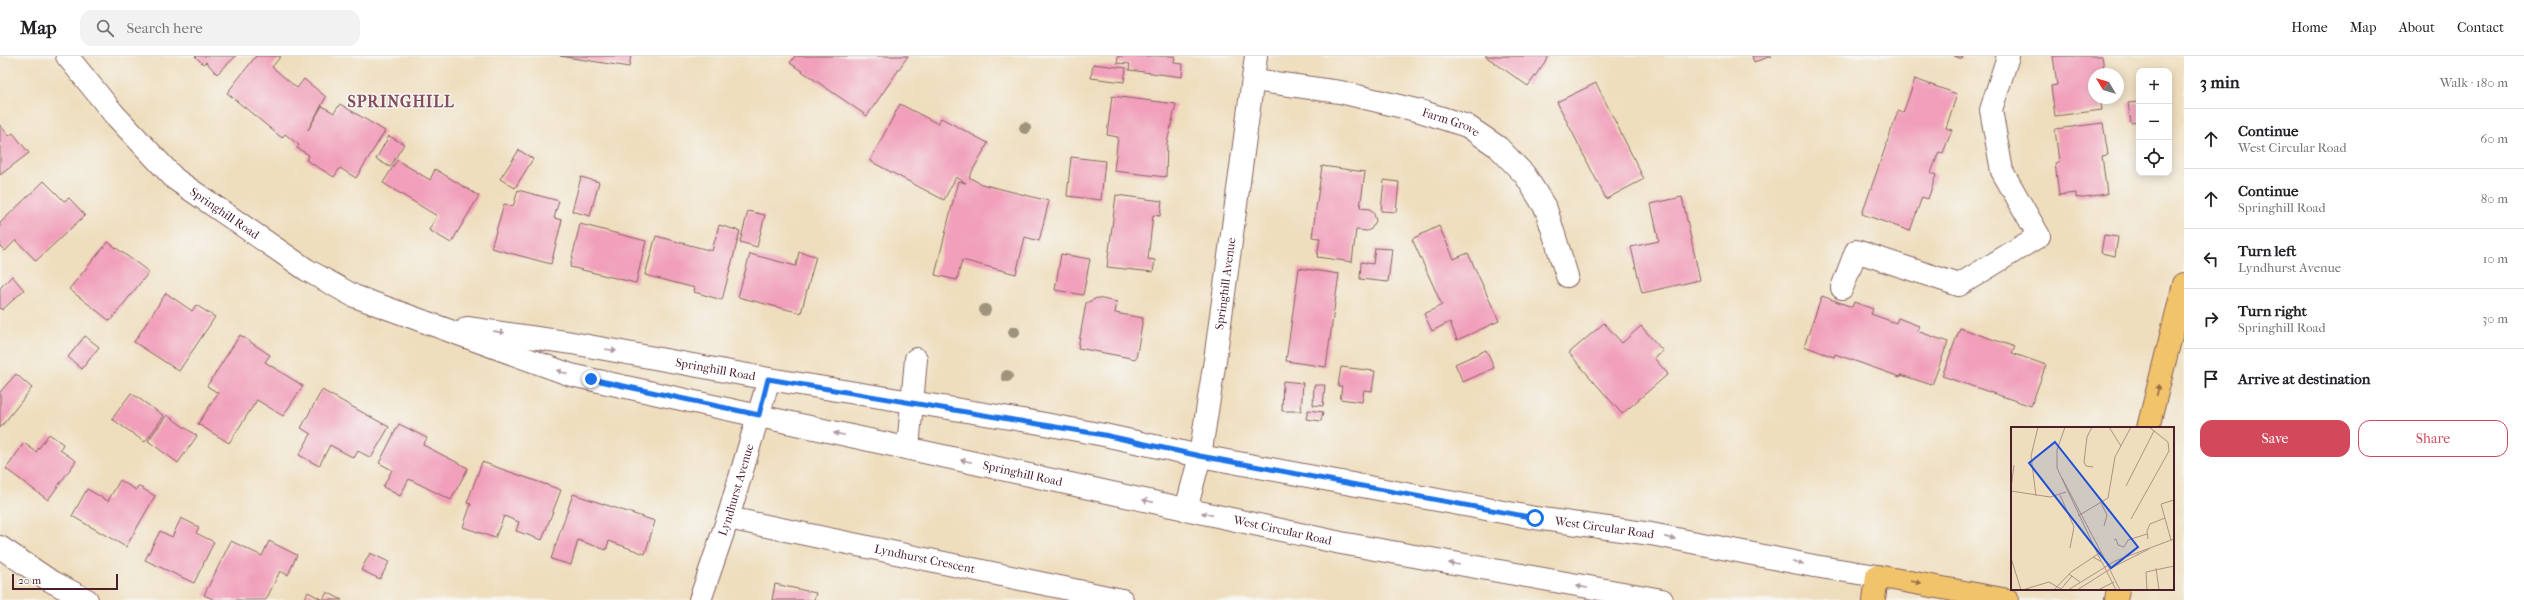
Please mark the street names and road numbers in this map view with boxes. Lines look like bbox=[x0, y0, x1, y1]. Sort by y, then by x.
street label: Farm Grove bbox=[1420, 105, 1483, 140]
street label: Springhill Road bbox=[187, 184, 262, 242]
street label: Springhill Avenue bbox=[1212, 237, 1238, 331]
street label: Springhill Road bbox=[674, 355, 757, 383]
street label: Lyndhurst Avenue bbox=[715, 442, 757, 538]
street label: Springhill Road bbox=[982, 458, 1064, 489]
street label: West Circular Road bbox=[1231, 512, 1333, 548]
street label: West Circular Road bbox=[1553, 514, 1655, 541]
street label: Lyndhurst Crescent bbox=[873, 542, 977, 576]

